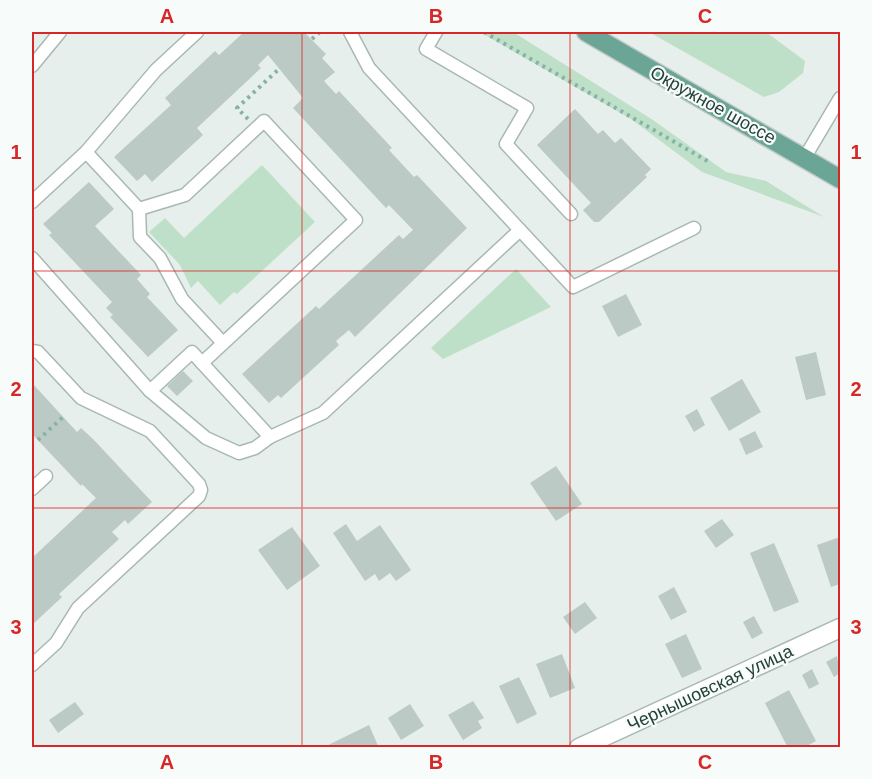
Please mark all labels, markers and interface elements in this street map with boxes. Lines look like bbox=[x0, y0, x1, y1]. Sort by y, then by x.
text: A bbox=[160, 5, 174, 27]
text: B bbox=[429, 5, 443, 27]
text: C bbox=[698, 5, 712, 27]
street label: Окружное шоссе bbox=[647, 62, 779, 148]
text: 1 bbox=[10, 141, 22, 163]
text: 1 bbox=[850, 141, 862, 163]
text: 2 bbox=[10, 378, 22, 400]
text: 2 bbox=[850, 378, 862, 400]
text: 3 bbox=[10, 616, 22, 638]
text: 3 bbox=[850, 616, 862, 638]
street label: Чернышовская улица bbox=[624, 640, 797, 735]
text: A bbox=[160, 751, 174, 773]
text: B bbox=[429, 751, 443, 773]
text: C bbox=[698, 751, 712, 773]

